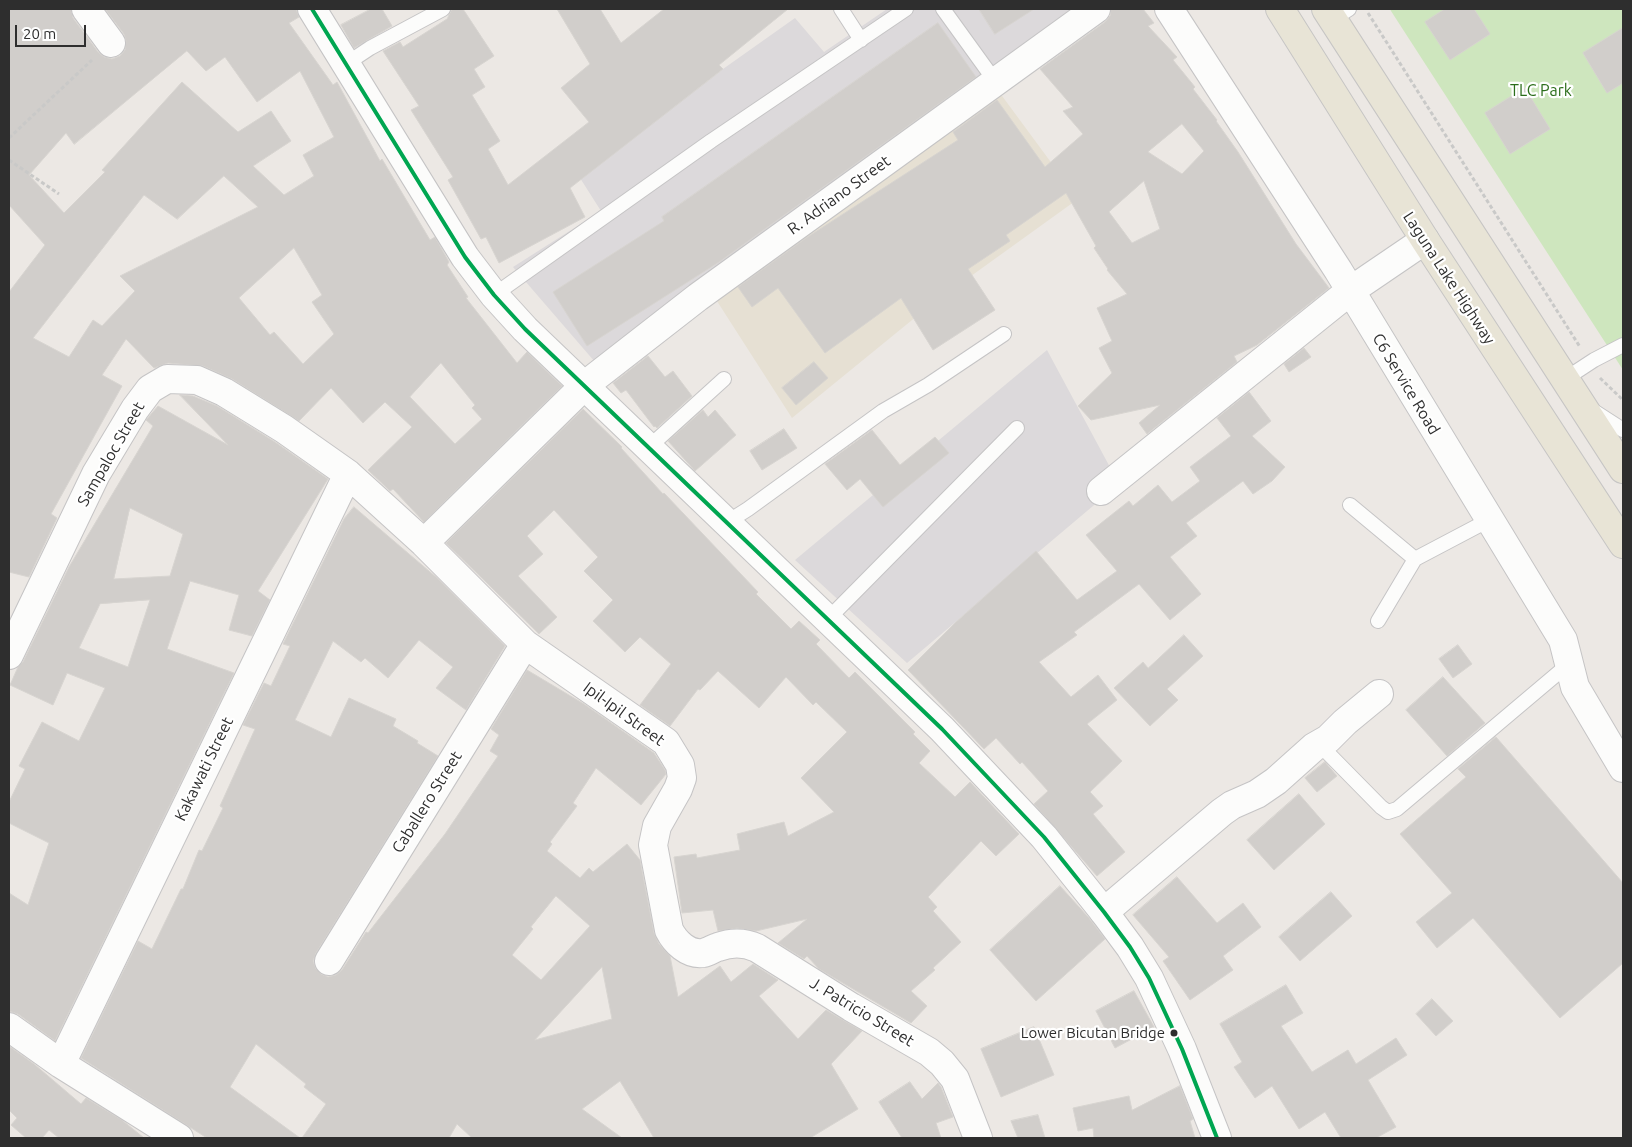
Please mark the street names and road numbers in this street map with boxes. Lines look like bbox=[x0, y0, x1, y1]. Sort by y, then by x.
street label: R. Adriano Street bbox=[784, 151, 894, 239]
street label: Laguna Lake Highway bbox=[1399, 208, 1499, 348]
street label: C6 Service Road bbox=[1368, 330, 1444, 438]
street label: Sampaloc Street bbox=[73, 398, 149, 510]
street label: Ipil-Ipil Street bbox=[580, 678, 668, 750]
street label: Kakawati Street bbox=[171, 714, 237, 824]
street label: Caballero Street bbox=[388, 747, 466, 857]
street label: J. Patricio Street bbox=[806, 973, 918, 1051]

